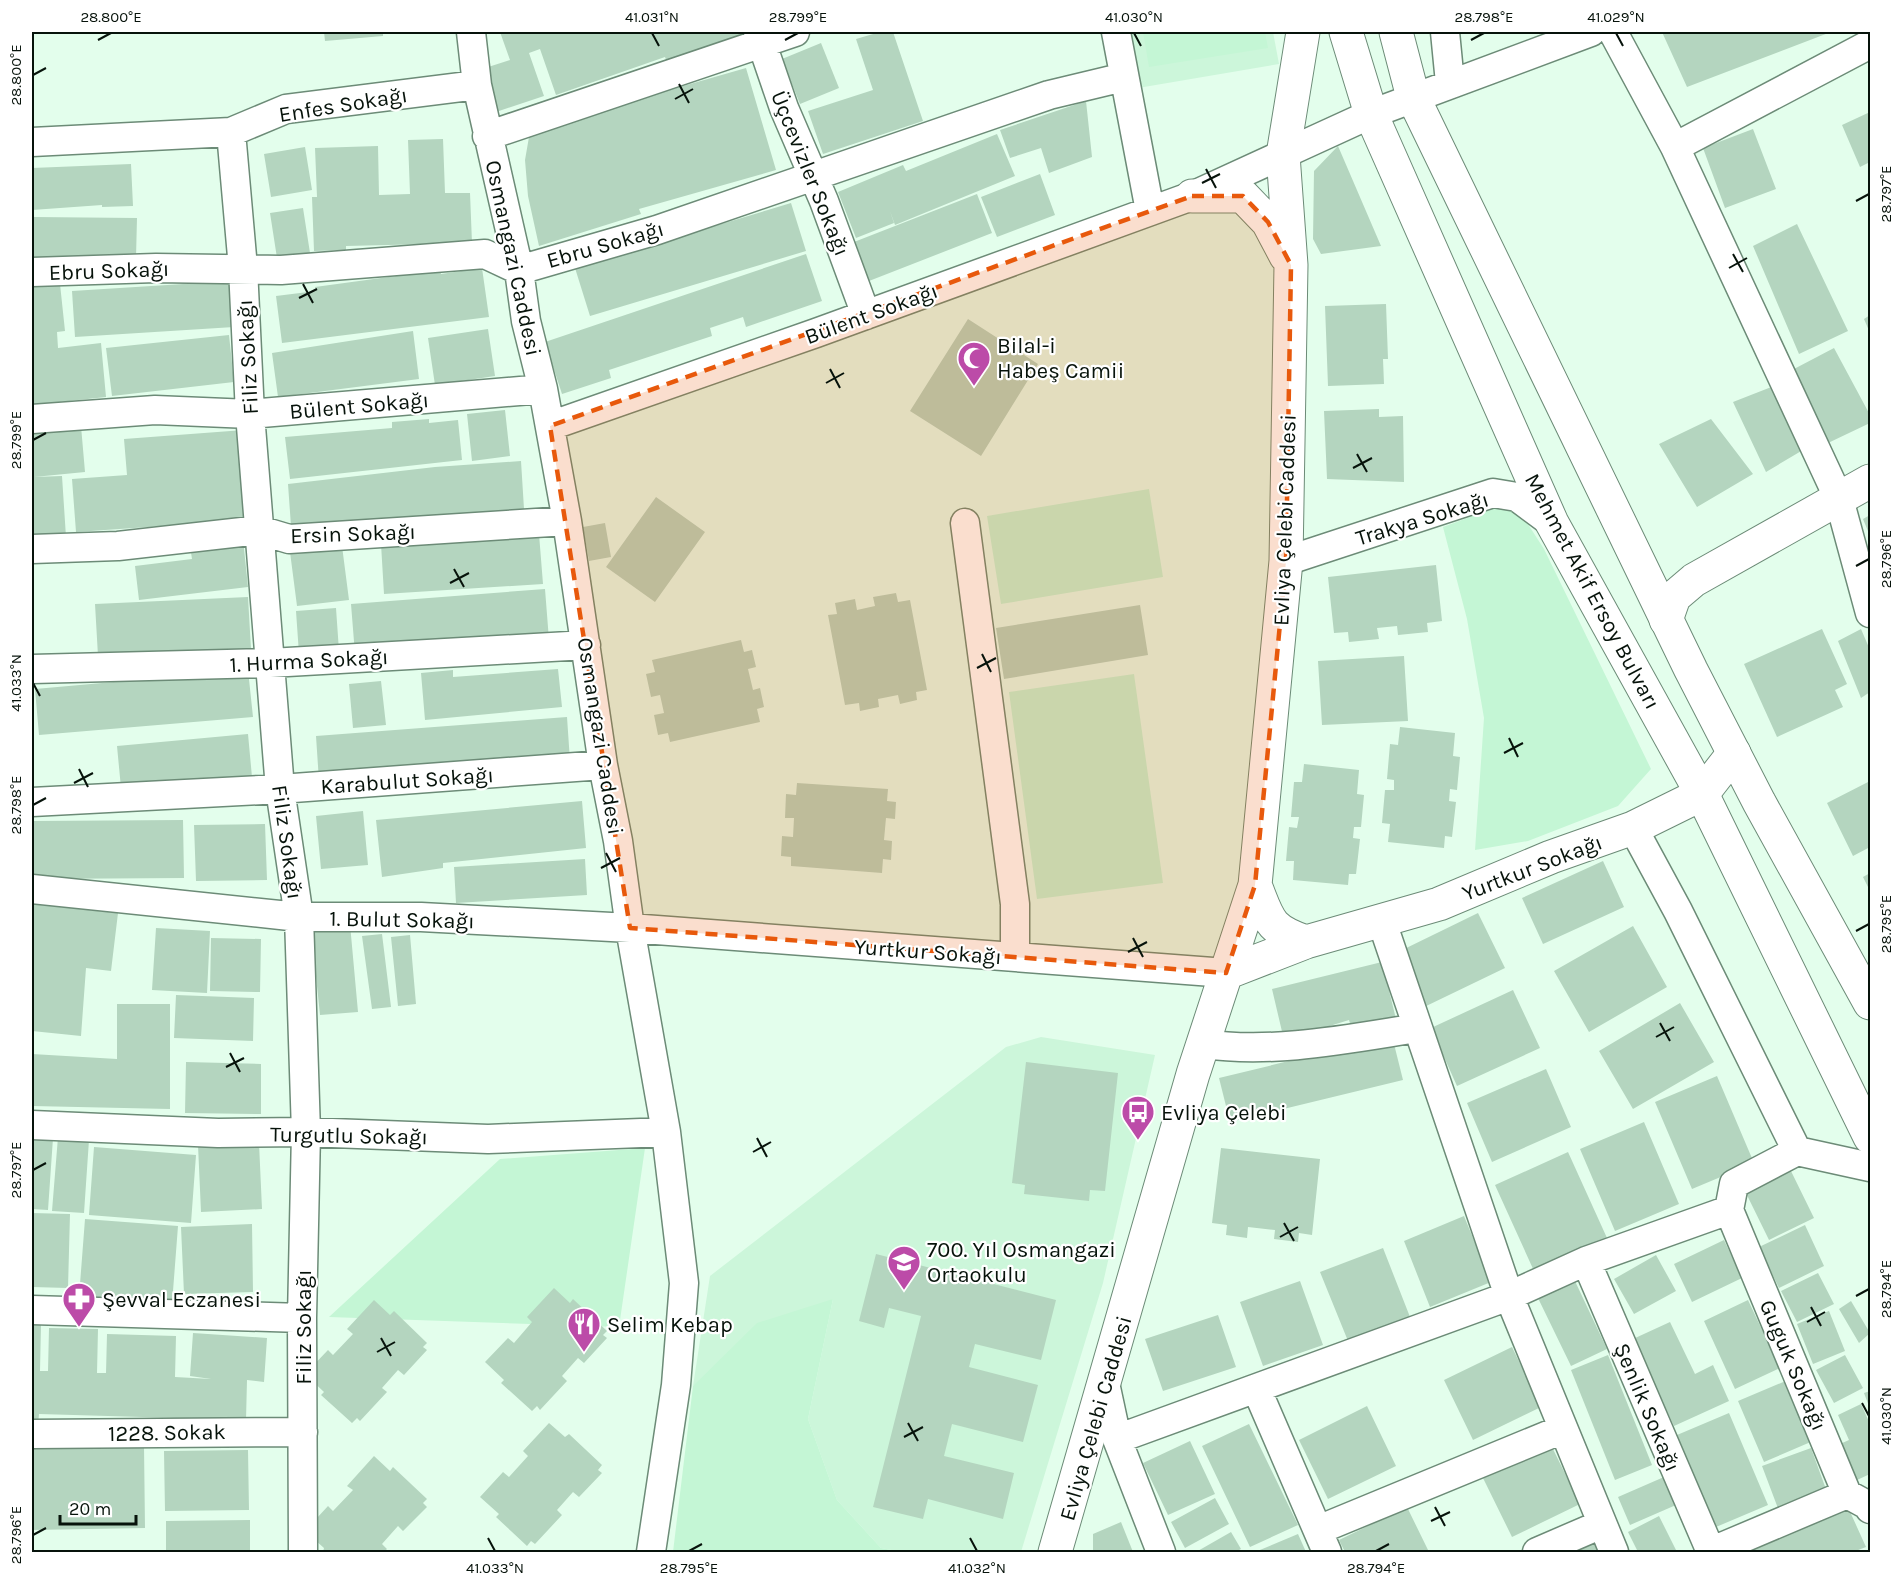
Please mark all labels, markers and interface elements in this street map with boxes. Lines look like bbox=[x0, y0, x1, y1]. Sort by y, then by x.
text: 28.800°E bbox=[80, 8, 142, 26]
text: 41.031°N bbox=[625, 8, 679, 26]
text: 28.799°E bbox=[769, 8, 827, 26]
text: 41.030°N bbox=[1105, 8, 1163, 26]
text: 28.798°E bbox=[1454, 8, 1514, 26]
text: 41.029°N bbox=[1587, 8, 1645, 26]
text: 28.800°E bbox=[7, 44, 25, 106]
street label: Enfes Sokağı bbox=[277, 82, 409, 128]
street label: Üçcevizler Sokağı bbox=[765, 87, 855, 260]
street label: Osmangazi Caddesi bbox=[480, 158, 546, 359]
text: 28.797°E bbox=[1877, 166, 1895, 222]
street label: Ebru Sokağı bbox=[544, 216, 667, 274]
street label: Ebru Sokağı bbox=[48, 256, 170, 286]
street label: Bülent Sokağı bbox=[801, 278, 942, 350]
street label: Filiz Sokağı bbox=[232, 299, 264, 415]
place label: Bilal-i Habeş Camii bbox=[997, 333, 1124, 384]
mosque icon: Bilal-i Habeş Camii bbox=[956, 340, 992, 387]
street label: Bülent Sokağı bbox=[288, 387, 430, 425]
text: 28.799°E bbox=[7, 411, 25, 469]
street label: Evliya Çelebi Caddesi bbox=[1268, 414, 1302, 626]
street label: Mehmet Akif Ersoy Bulvarı bbox=[1519, 469, 1665, 714]
street label: Trakya Sokağı bbox=[1353, 486, 1492, 552]
street label: Ersin Sokağı bbox=[290, 519, 416, 549]
text: 28.796°E bbox=[1877, 530, 1895, 588]
street label: Osmangazi Caddesi bbox=[572, 636, 628, 837]
street label: 1. Hurma Sokağı bbox=[229, 644, 389, 678]
text: 41.033°N bbox=[7, 654, 25, 712]
street label: Karabulut Sokağı bbox=[320, 762, 495, 800]
text: 28.798°E bbox=[7, 775, 25, 835]
street label: Filiz Sokağı bbox=[266, 783, 308, 901]
street label: Yurtkur Sokağı bbox=[1459, 829, 1606, 907]
text: 28.795°E bbox=[1877, 895, 1895, 953]
street label: 1. Bulut Sokağı bbox=[329, 906, 475, 934]
street label: Yurtkur Sokağı bbox=[853, 934, 1003, 970]
bus stop icon: Evliya Çelebi bbox=[1120, 1094, 1156, 1141]
place label: Evliya Çelebi bbox=[1161, 1100, 1287, 1126]
street label: Turgutlu Sokağı bbox=[270, 1122, 428, 1150]
text: 28.797°E bbox=[7, 1142, 25, 1198]
place label: 700. Yıl Osmangazi Ortaokulu bbox=[927, 1237, 1116, 1288]
school or university icon: 700. Yıl Osmangazi Ortaokulu bbox=[886, 1244, 922, 1291]
text: 28.794°E bbox=[1877, 1260, 1895, 1318]
street label: Filiz Sokağı bbox=[291, 1269, 317, 1385]
pharmacy icon: Şevval Eczanesi bbox=[61, 1281, 97, 1328]
place label: Şevval Eczanesi bbox=[102, 1287, 261, 1313]
street label: Guguk Sokağı bbox=[1754, 1296, 1832, 1435]
restaurant icon: Selim Kebap bbox=[566, 1306, 602, 1353]
place label: Selim Kebap bbox=[607, 1312, 733, 1338]
street label: Evliya Çelebi Caddesi bbox=[1054, 1313, 1138, 1524]
street label: Şenlik Sokağı bbox=[1608, 1339, 1686, 1476]
text: 41.030°N bbox=[1877, 1387, 1895, 1445]
street label: 1228. Sokak bbox=[108, 1419, 226, 1447]
scale bar bbox=[60, 1488, 136, 1526]
text: 20 m bbox=[69, 1498, 111, 1520]
text: 28.796°E bbox=[7, 1506, 25, 1564]
text: 41.033°N bbox=[466, 1559, 524, 1577]
text: 28.795°E bbox=[660, 1559, 718, 1577]
text: 41.032°N bbox=[948, 1559, 1006, 1577]
text: 28.794°E bbox=[1347, 1559, 1405, 1577]

